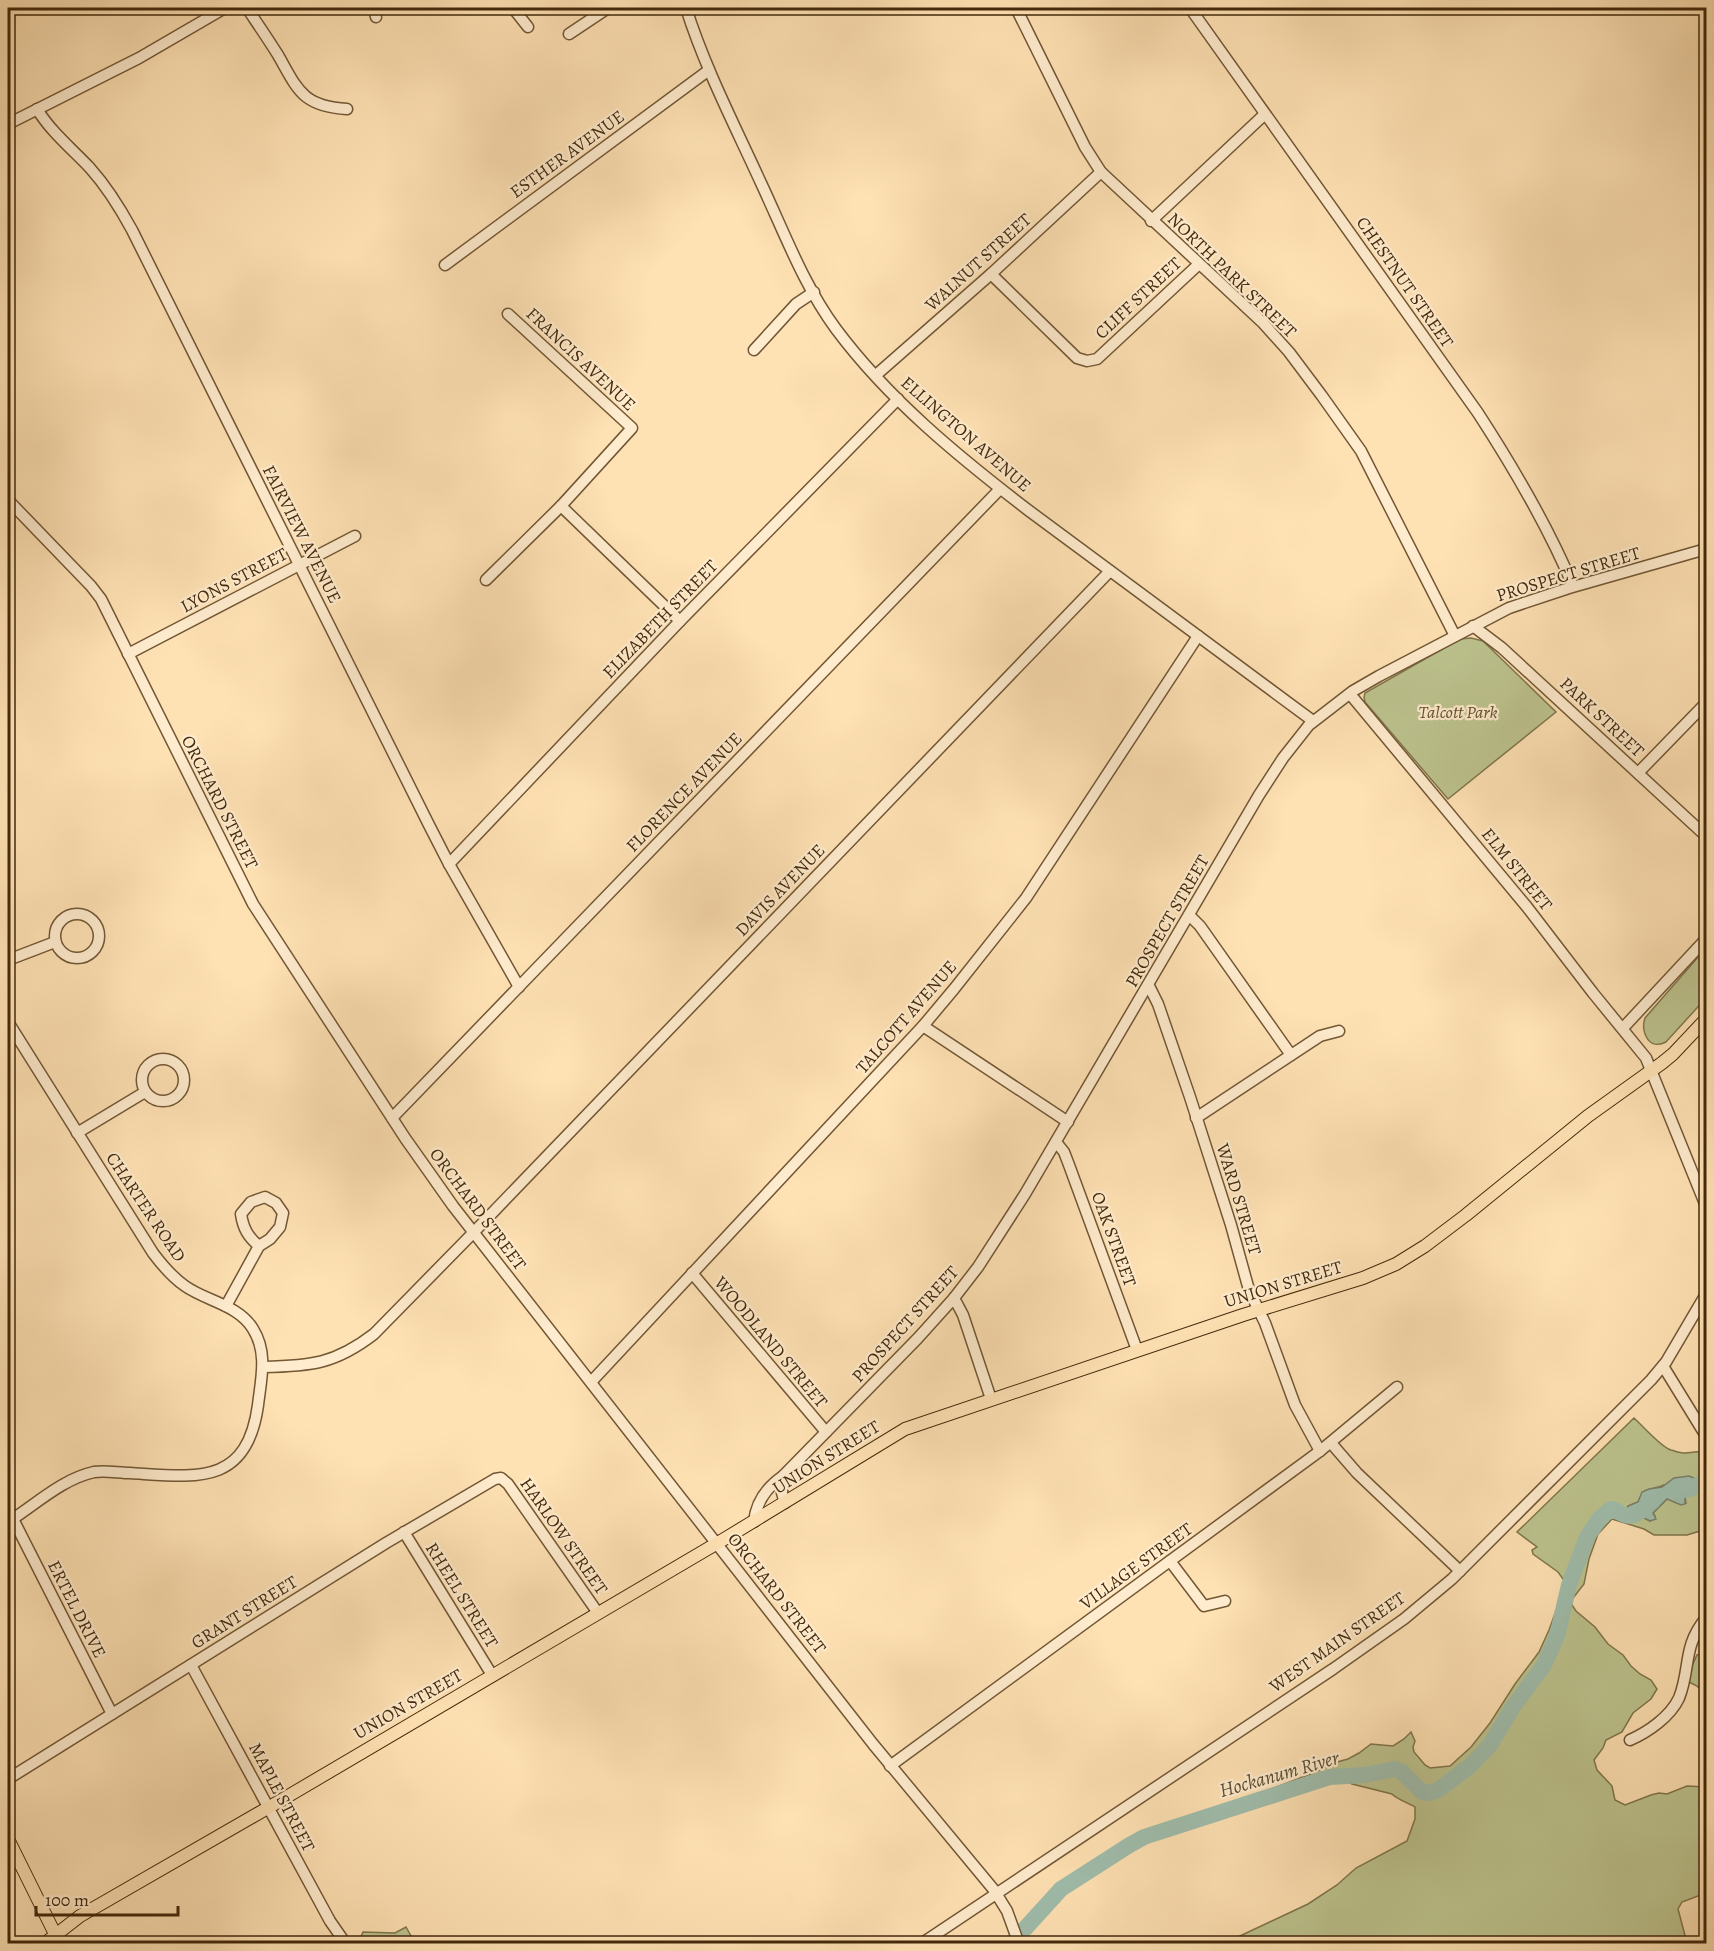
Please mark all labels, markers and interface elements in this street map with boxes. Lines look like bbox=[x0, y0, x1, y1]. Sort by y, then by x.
street label: ESTHER AVENUE bbox=[505, 104, 629, 204]
street label: NORTH PARK STREET bbox=[1162, 207, 1302, 343]
street label: WALNUT STREET bbox=[919, 208, 1036, 317]
street label: CHESTNUT STREET bbox=[1351, 212, 1459, 352]
street label: CLIFF STREET bbox=[1090, 252, 1187, 344]
street label: FRANCIS AVENUE bbox=[521, 302, 641, 416]
street label: ELLINGTON AVENUE bbox=[896, 371, 1036, 497]
street label: FAIRVIEW AVENUE bbox=[257, 461, 347, 607]
street label: PROSPECT STREET bbox=[1493, 541, 1643, 607]
street label: LYONS STREET bbox=[176, 542, 292, 618]
street label: ELIZABETH STREET bbox=[597, 554, 723, 684]
street label: PARK STREET bbox=[1555, 672, 1650, 762]
park label: Talcott Park bbox=[1419, 700, 1497, 724]
street label: FLORENCE AVENUE bbox=[620, 727, 748, 857]
street label: ORCHARD STREET bbox=[176, 731, 264, 873]
street label: ELM STREET bbox=[1476, 823, 1558, 916]
street label: DAVIS AVENUE bbox=[730, 838, 830, 942]
street label: PROSPECT STREET bbox=[1119, 850, 1215, 992]
street label: TALCOTT AVENUE bbox=[850, 955, 962, 1079]
street label: WARD STREET bbox=[1210, 1139, 1267, 1258]
street label: ORCHARD STREET bbox=[424, 1143, 532, 1275]
street label: CHARTER ROAD bbox=[100, 1147, 192, 1267]
street label: OAK STREET bbox=[1086, 1188, 1142, 1290]
street label: UNION STREET bbox=[1221, 1255, 1345, 1313]
street label: PROSPECT STREET bbox=[846, 1260, 964, 1387]
street label: WOODLAND STREET bbox=[708, 1271, 833, 1413]
street label: UNION STREET bbox=[768, 1414, 884, 1500]
street label: HARLOW STREET bbox=[515, 1473, 613, 1599]
street label: VILLAGE STREET bbox=[1074, 1517, 1197, 1616]
street label: ORCHARD STREET bbox=[722, 1528, 832, 1658]
street label: RHEEL STREET bbox=[420, 1538, 504, 1652]
street label: ERTEL DRIVE bbox=[42, 1556, 112, 1662]
street label: GRANT STREET bbox=[186, 1570, 302, 1654]
street label: WEST MAIN STREET bbox=[1264, 1586, 1410, 1698]
street label: UNION STREET bbox=[349, 1663, 467, 1745]
street label: MAPLE STREET bbox=[243, 1738, 321, 1856]
water label: Hockanum River bbox=[1216, 1744, 1343, 1804]
scale bar bbox=[36, 1879, 178, 1917]
text: 100 m bbox=[45, 1888, 89, 1912]

